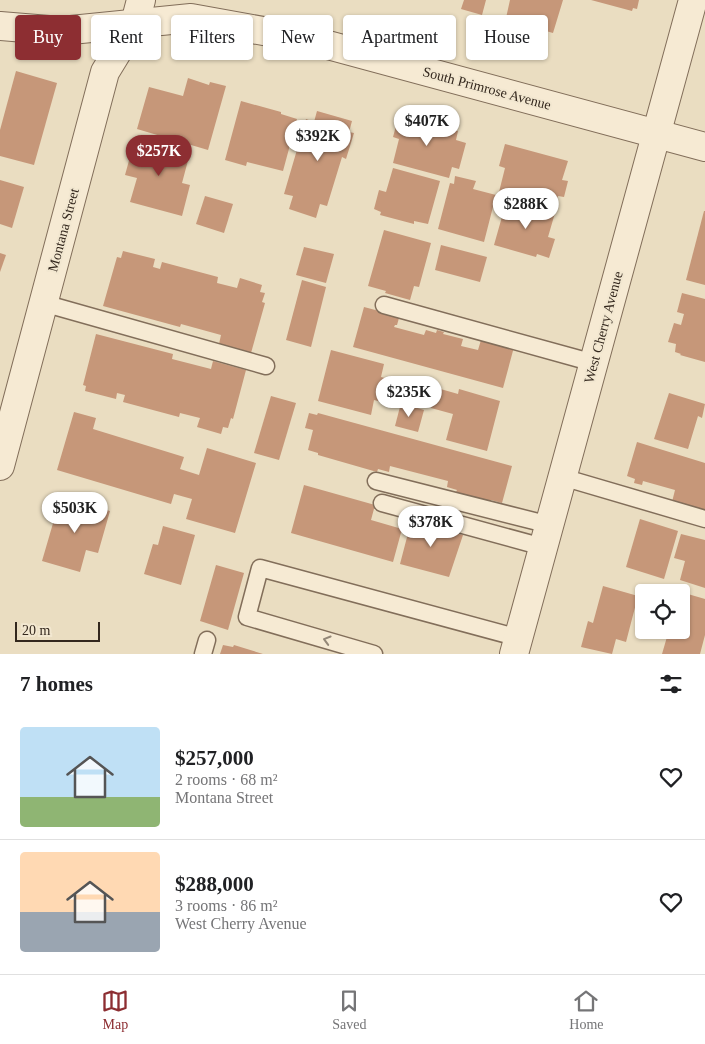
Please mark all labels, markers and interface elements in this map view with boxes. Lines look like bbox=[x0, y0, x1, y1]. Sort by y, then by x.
chip: Buy bbox=[15, 15, 81, 60]
chip: Rent bbox=[91, 15, 161, 60]
chip: Filters bbox=[171, 15, 253, 60]
chip: New bbox=[263, 15, 333, 60]
chip: Apartment bbox=[343, 15, 456, 60]
chip: House bbox=[466, 15, 548, 60]
street label: South Primrose Avenue bbox=[421, 64, 553, 113]
pin: $407K bbox=[392, 104, 462, 147]
text: $407K bbox=[405, 112, 449, 129]
pin: $392K bbox=[283, 120, 353, 162]
text: $392K bbox=[296, 127, 340, 144]
pin: $257K bbox=[124, 134, 194, 177]
text: $257K bbox=[137, 142, 181, 159]
street label: Montana Street bbox=[45, 187, 82, 274]
pin: $288K bbox=[491, 188, 561, 230]
text: $288K bbox=[504, 195, 548, 212]
street label: West Cherry Avenue bbox=[581, 270, 626, 385]
pin: $235K bbox=[374, 376, 444, 418]
text: $235K bbox=[387, 383, 431, 400]
pin: $503K bbox=[40, 492, 110, 534]
text: $503K bbox=[53, 499, 97, 516]
pin: $378K bbox=[396, 506, 466, 548]
text: $378K bbox=[409, 513, 453, 530]
map controls bbox=[635, 584, 690, 639]
button: locate bbox=[635, 584, 690, 639]
scale bar bbox=[15, 619, 100, 642]
text: 20 m bbox=[22, 623, 50, 638]
one-way arrow bbox=[323, 636, 331, 646]
icon: filters bbox=[657, 670, 685, 698]
text: 7 homes bbox=[20, 672, 93, 696]
text: $257,000 bbox=[175, 746, 254, 770]
icon: home bbox=[60, 747, 120, 807]
icon: heart bbox=[657, 763, 685, 791]
text: 2 rooms · 68 m² bbox=[175, 771, 278, 788]
text: Montana Street bbox=[175, 789, 273, 806]
icon: home bbox=[60, 872, 120, 932]
text: $288,000 bbox=[175, 872, 254, 896]
icon: heart bbox=[657, 888, 685, 916]
text: 3 rooms · 86 m² bbox=[175, 897, 278, 914]
text: West Cherry Avenue bbox=[175, 915, 307, 932]
tab: Map bbox=[101, 987, 129, 1033]
tab: Saved bbox=[332, 987, 366, 1033]
tab: Home bbox=[569, 987, 604, 1033]

